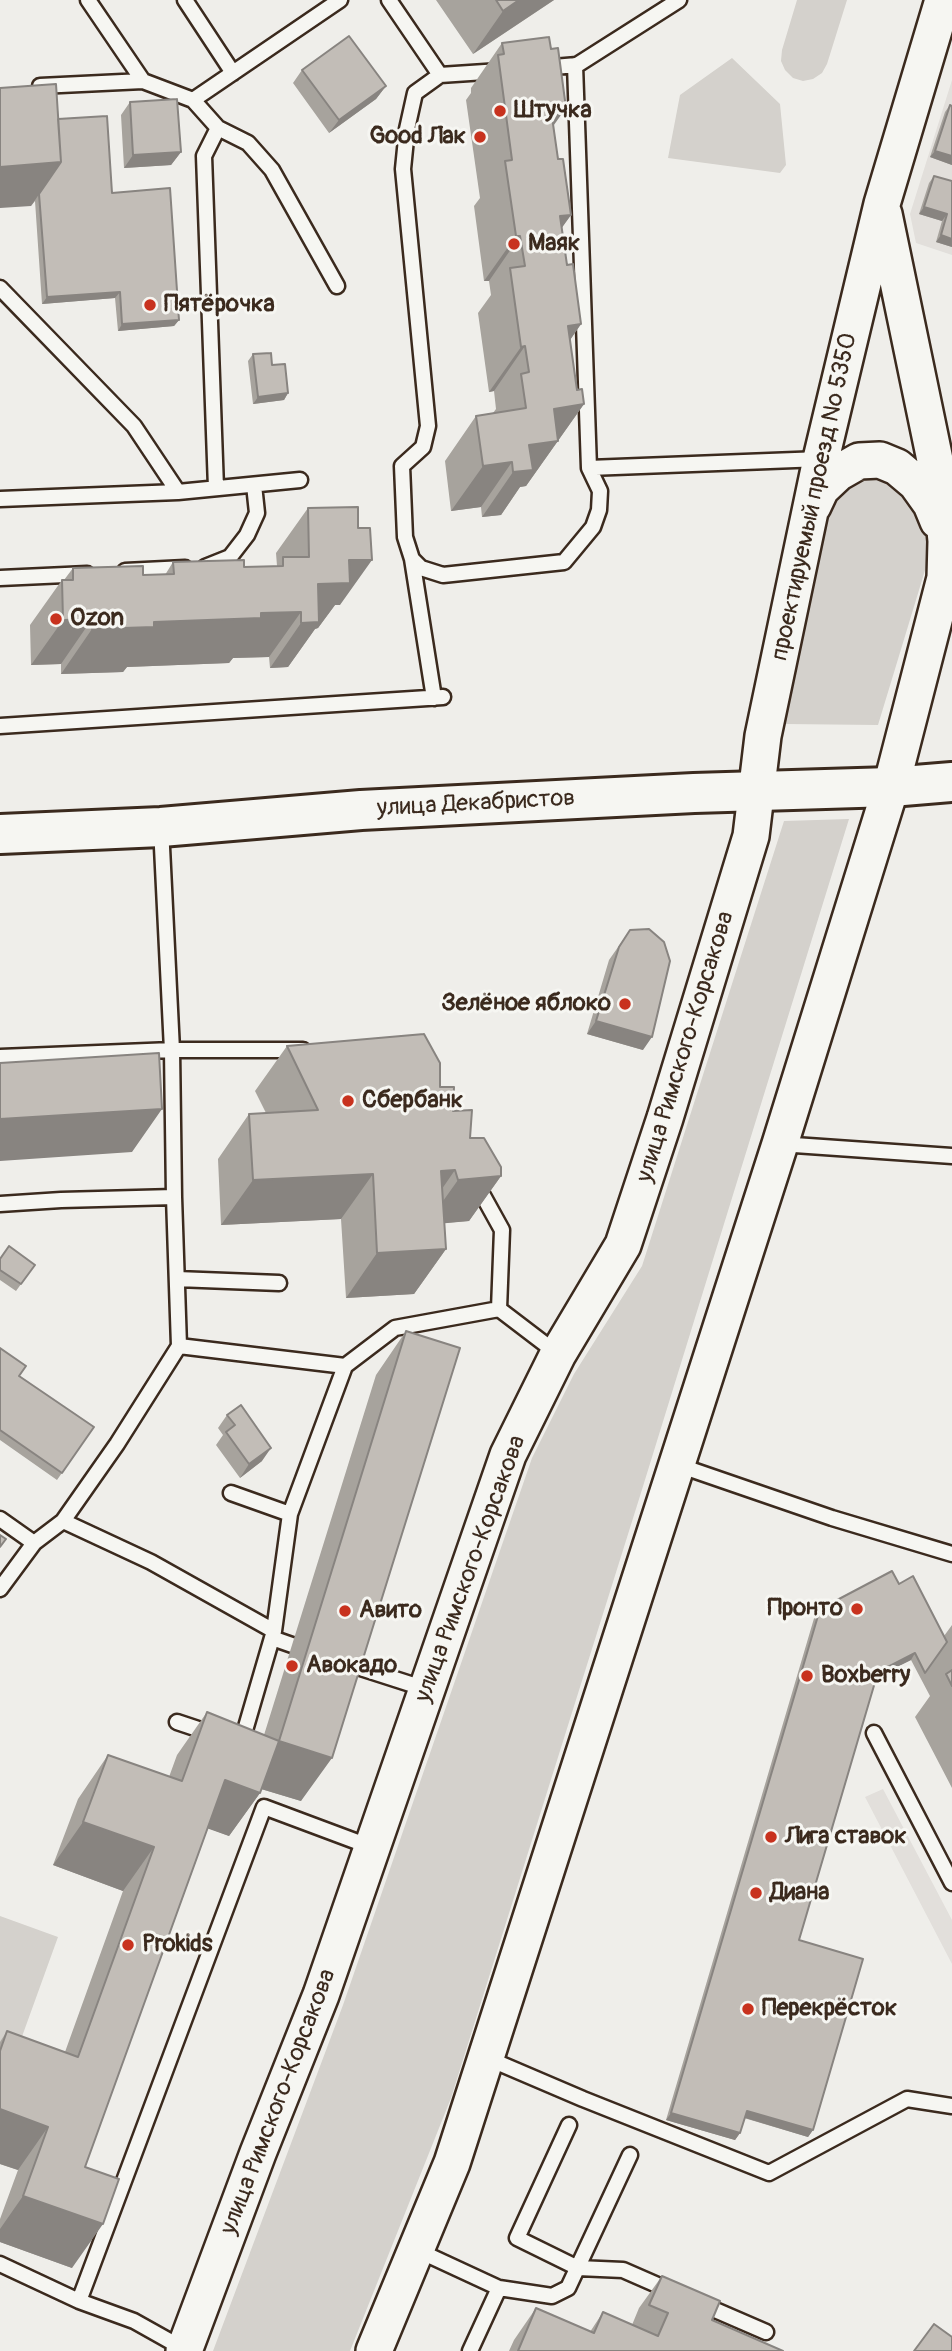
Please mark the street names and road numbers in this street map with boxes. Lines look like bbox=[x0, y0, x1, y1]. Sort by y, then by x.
street label: проектируемый проезд № 5350 bbox=[766, 331, 864, 663]
street label: улица Декабристов bbox=[376, 784, 576, 824]
street label: улица Римского-Корсакова bbox=[631, 908, 741, 1186]
street label: улица Римского-Корсакова bbox=[409, 1432, 533, 1706]
street label: улица Римского-Корсакова bbox=[215, 1965, 343, 2239]

